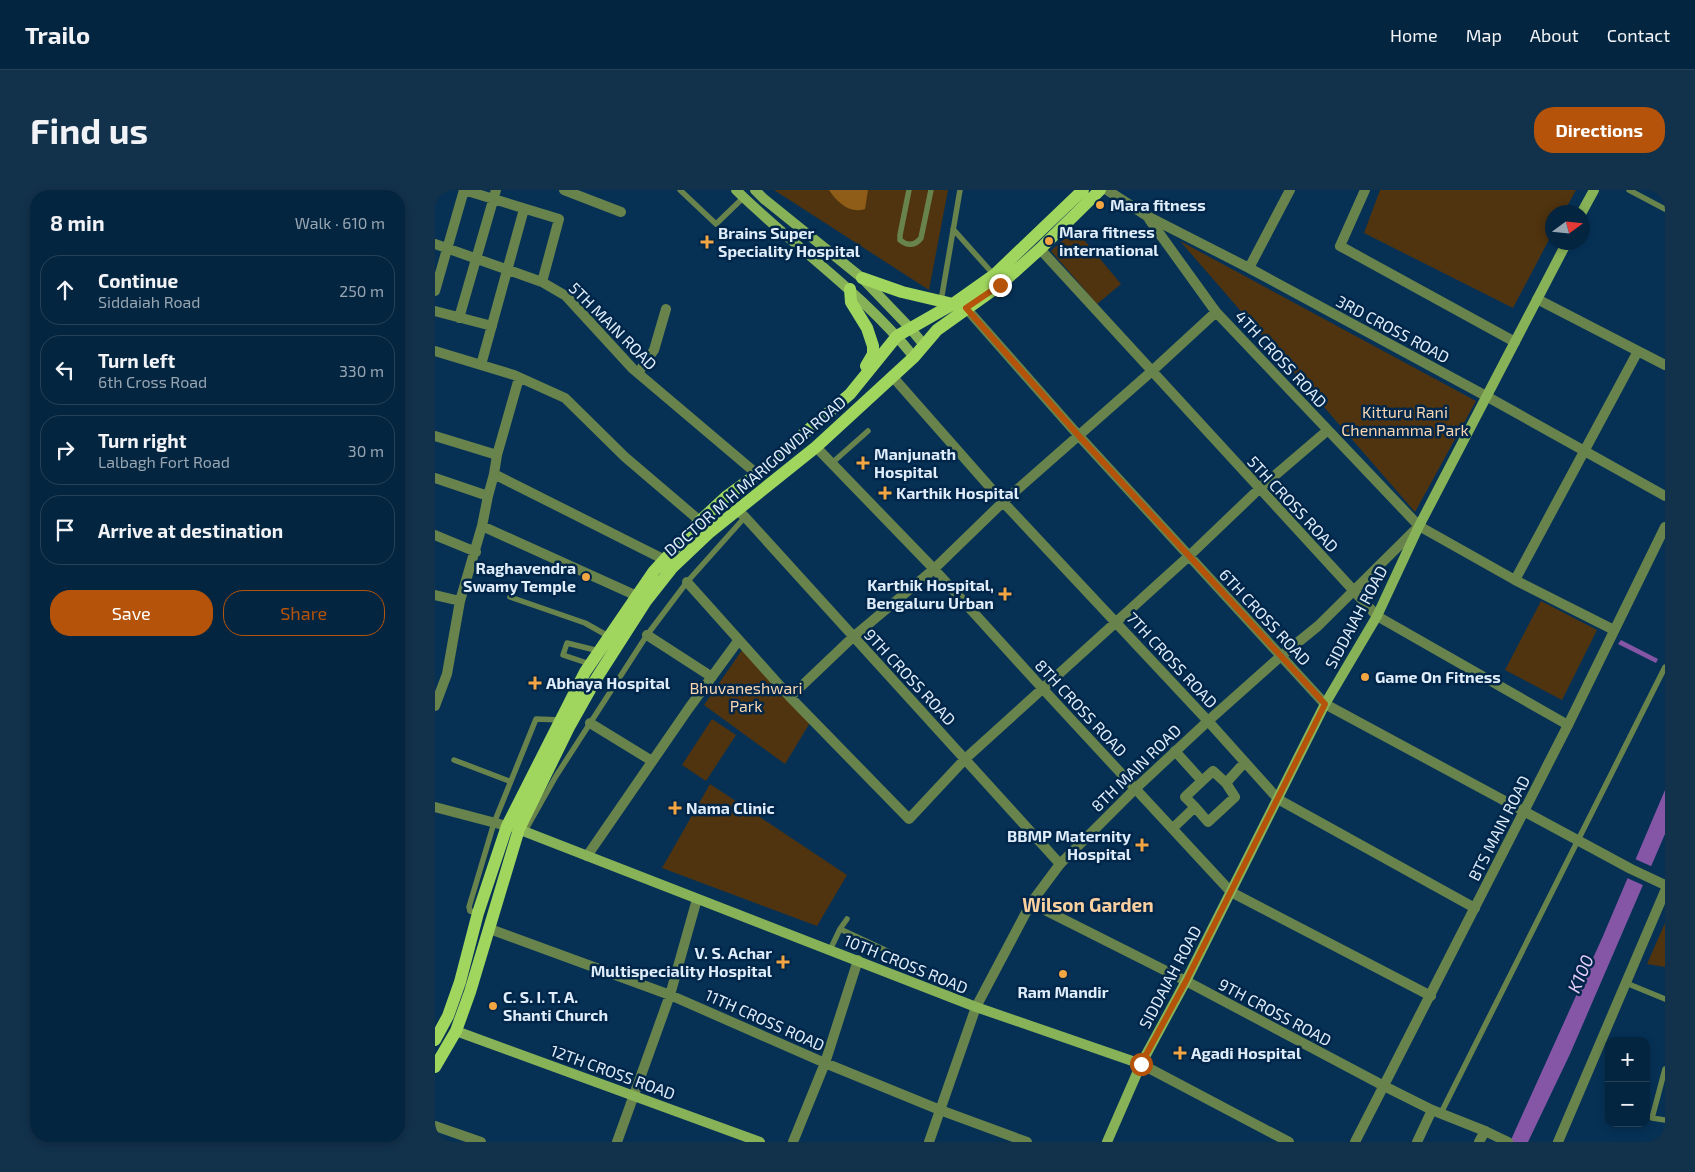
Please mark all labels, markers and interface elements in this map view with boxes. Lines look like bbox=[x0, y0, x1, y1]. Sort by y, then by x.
text: Trailo bbox=[25, 20, 90, 49]
text: Home bbox=[1390, 24, 1438, 46]
text: Map bbox=[1466, 24, 1502, 46]
text: About bbox=[1530, 24, 1579, 46]
text: Contact bbox=[1607, 24, 1670, 46]
button: Directions bbox=[1534, 107, 1665, 153]
text: Find us bbox=[30, 109, 148, 151]
place label: Mara fitness bbox=[1110, 195, 1206, 214]
marker: Mara fitness bbox=[1094, 199, 1106, 211]
north arrow bbox=[1545, 205, 1590, 250]
text: 8 min bbox=[50, 210, 105, 235]
text: Walk · 610 m bbox=[295, 213, 385, 232]
place label: Mara fitness international bbox=[1059, 222, 1159, 259]
place label: Brains Super Speciality Hospital bbox=[718, 223, 861, 261]
marker: Brains Super Speciality Hospital bbox=[700, 235, 714, 249]
marker: Mara fitness international bbox=[1043, 235, 1055, 247]
text: Continue bbox=[98, 269, 178, 292]
route end bbox=[989, 274, 1012, 297]
icon: ahead bbox=[51, 276, 79, 304]
street label: 5TH MAIN ROAD bbox=[566, 278, 661, 373]
text: 250 m bbox=[339, 281, 384, 300]
street label: 3RD CROSS ROAD bbox=[1333, 291, 1453, 366]
text: Siddaiah Road bbox=[98, 292, 201, 311]
street label: 4TH CROSS ROAD bbox=[1232, 306, 1331, 411]
text: Turn left bbox=[98, 349, 175, 372]
icon: left bbox=[51, 356, 79, 384]
text: 330 m bbox=[339, 361, 384, 380]
text: 6th Cross Road bbox=[98, 372, 207, 391]
street label: DOCTOR M H MARIGOWDA ROAD bbox=[660, 392, 849, 560]
park label: Kitturu Rani Chennamma Park bbox=[1341, 402, 1469, 439]
text: Turn right bbox=[98, 429, 186, 452]
icon: right bbox=[51, 436, 79, 464]
text: 30 m bbox=[348, 441, 384, 460]
place label: Manjunath Hospital bbox=[874, 444, 956, 481]
text: Lalbagh Fort Road bbox=[98, 452, 230, 471]
street label: 5TH CROSS ROAD bbox=[1244, 452, 1343, 556]
marker: Manjunath Hospital bbox=[856, 456, 870, 470]
place label: Karthik Hospital bbox=[896, 483, 1020, 502]
marker: Karthik Hospital bbox=[878, 486, 892, 500]
icon: arrive bbox=[51, 516, 79, 544]
text: Arrive at destination bbox=[98, 519, 283, 542]
place label: Raghavendra Swamy Temple bbox=[463, 558, 576, 596]
street label: SIDDAIAH ROAD bbox=[1320, 562, 1391, 671]
street label: 6TH CROSS ROAD bbox=[1216, 564, 1315, 669]
marker: Raghavendra Swamy Temple bbox=[580, 571, 592, 583]
place label: Karthik Hospital, Bengaluru Urban bbox=[866, 575, 994, 612]
marker: Karthik Hospital, Bengaluru Urban bbox=[998, 587, 1012, 601]
button: Save bbox=[50, 590, 213, 636]
button: Share bbox=[223, 590, 385, 636]
street label: 7TH CROSS ROAD bbox=[1123, 608, 1222, 712]
street label: 9TH CROSS ROAD bbox=[861, 624, 960, 729]
street label: 8TH CROSS ROAD bbox=[1032, 655, 1131, 760]
place label: Game On Fitness bbox=[1375, 667, 1501, 686]
marker: Game On Fitness bbox=[1359, 671, 1371, 683]
place label: Abhaya Hospital bbox=[546, 673, 671, 693]
marker: Abhaya Hospital bbox=[528, 676, 542, 690]
park label: Bhuvaneshwari Park bbox=[689, 678, 803, 715]
street label: 8TH MAIN ROAD bbox=[1087, 720, 1184, 815]
street label: BTS MAIN ROAD bbox=[1464, 772, 1533, 884]
place label: Nama Clinic bbox=[686, 798, 775, 817]
marker: Nama Clinic bbox=[668, 801, 682, 815]
place label: BBMP Maternity Hospital bbox=[1007, 826, 1132, 863]
marker: BBMP Maternity Hospital bbox=[1135, 838, 1149, 852]
district label: Wilson Garden bbox=[1022, 893, 1154, 916]
street label: SIDDAIAH ROAD bbox=[1134, 922, 1205, 1031]
street label: 10TH CROSS ROAD bbox=[841, 930, 971, 997]
place label: V. S. Achar Multispeciality Hospital bbox=[591, 943, 773, 981]
water label: K100 bbox=[1562, 951, 1598, 996]
marker: V. S. Achar Multispeciality Hospital bbox=[776, 955, 790, 969]
marker: Ram Mandir bbox=[1057, 968, 1069, 980]
street label: 9TH CROSS ROAD bbox=[1216, 974, 1335, 1049]
place label: Ram Mandir bbox=[1017, 982, 1109, 1001]
street label: 11TH CROSS ROAD bbox=[703, 985, 828, 1054]
place label: C. S. I. T. A. Shanti Church bbox=[503, 987, 608, 1024]
marker: C. S. I. T. A. Shanti Church bbox=[487, 1000, 499, 1012]
map controls bbox=[1605, 1037, 1650, 1127]
button: + bbox=[1605, 1037, 1650, 1082]
street label: 12TH CROSS ROAD bbox=[548, 1040, 678, 1103]
place label: Agadi Hospital bbox=[1191, 1043, 1302, 1062]
marker: Agadi Hospital bbox=[1173, 1046, 1187, 1060]
route start bbox=[1130, 1053, 1153, 1076]
button: − bbox=[1605, 1082, 1650, 1127]

